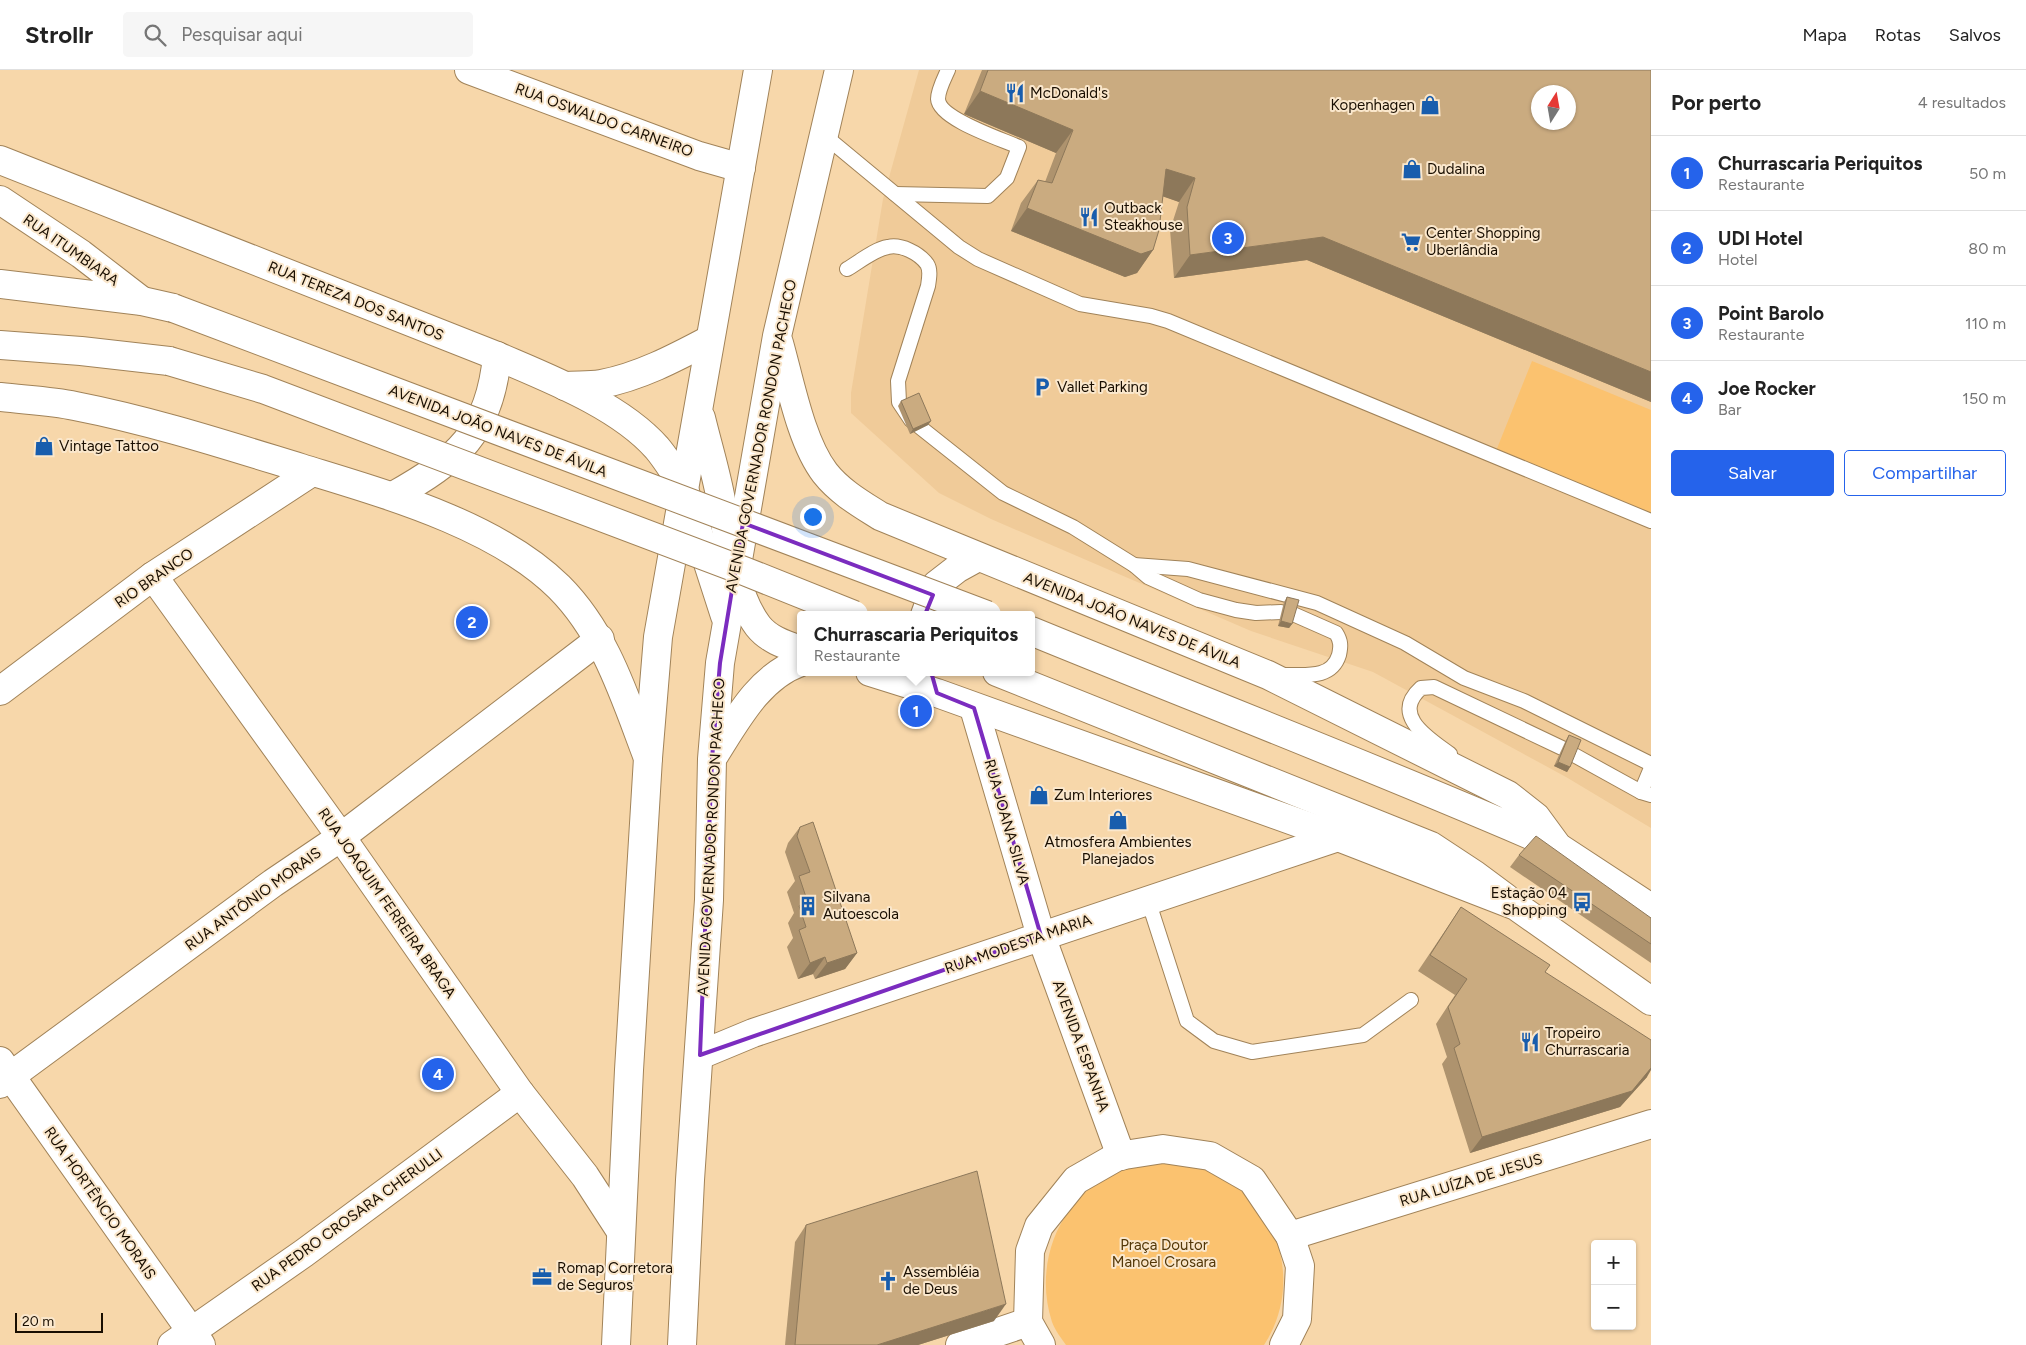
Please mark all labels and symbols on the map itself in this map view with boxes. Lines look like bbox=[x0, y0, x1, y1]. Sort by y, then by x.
street label: RUA OSWALDO CARNEIRO bbox=[513, 79, 695, 161]
restaurant icon: McDonald's bbox=[1004, 82, 1026, 104]
place label: McDonald's bbox=[1030, 84, 1108, 102]
north arrow bbox=[1531, 85, 1576, 130]
shop icon: Kopenhagen bbox=[1419, 94, 1441, 116]
place label: Kopenhagen bbox=[1330, 96, 1415, 114]
shop icon: Dudalina bbox=[1401, 158, 1423, 180]
place label: Dudalina bbox=[1427, 160, 1485, 178]
place label: Outback Steakhouse bbox=[1104, 199, 1183, 234]
restaurant icon: Outback Steakhouse bbox=[1078, 206, 1100, 228]
street label: RUA ITUMBIARA bbox=[20, 210, 122, 290]
pin: 3 bbox=[1212, 219, 1244, 257]
place label: Center Shopping Uberlândia bbox=[1426, 224, 1541, 259]
supermarket icon: Center Shopping Uberlândia bbox=[1400, 231, 1422, 253]
street label: RUA TEREZA DOS SANTOS bbox=[266, 257, 446, 345]
street label: AVENIDA GOVERNADOR RONDON PACHECO bbox=[722, 278, 800, 594]
parking icon: Vallet Parking bbox=[1031, 376, 1053, 398]
place label: Vallet Parking bbox=[1057, 378, 1148, 396]
street label: AVENIDA JOÃO NAVES DE ÁVILA bbox=[386, 381, 610, 481]
shop icon: Vintage Tattoo bbox=[33, 435, 55, 457]
place label: Vintage Tattoo bbox=[59, 437, 159, 455]
your location bbox=[800, 504, 826, 530]
street label: RIO BRANCO bbox=[111, 544, 197, 612]
street label: AVENIDA JOÃO NAVES DE ÁVILA bbox=[1021, 568, 1243, 672]
pin: 2 bbox=[456, 603, 488, 641]
street label: AVENIDA GOVERNADOR RONDON PACHECO bbox=[694, 677, 728, 997]
pin: 1 bbox=[900, 692, 932, 730]
street label: RUA JOANA SILVA bbox=[980, 757, 1034, 887]
shop icon: Zum Interiores bbox=[1028, 784, 1050, 806]
place label: Zum Interiores bbox=[1054, 786, 1152, 804]
street label: RUA JOAQUIM FERREIRA BRAGA bbox=[314, 804, 460, 1002]
shop icon: Atmosfera Ambientes Planejados bbox=[1107, 809, 1129, 831]
place label: Atmosfera Ambientes Planejados bbox=[1045, 833, 1191, 868]
street label: RUA ANTÔNIO MORAIS bbox=[181, 844, 325, 954]
place label: Estação 04 Shopping bbox=[1491, 884, 1567, 919]
place label: Silvana Autoescola bbox=[823, 888, 899, 923]
bus stop icon: Estação 04 Shopping bbox=[1571, 891, 1593, 913]
building icon: Silvana Autoescola bbox=[797, 895, 819, 917]
street label: RUA MODESTA MARIA bbox=[942, 910, 1094, 978]
street label: AVENIDA ESPANHA bbox=[1049, 978, 1113, 1114]
place label: Tropeiro Churrascaria bbox=[1545, 1024, 1629, 1059]
restaurant icon: Tropeiro Churrascaria bbox=[1519, 1031, 1541, 1053]
pin: 4 bbox=[422, 1055, 454, 1093]
street label: RUA HORTÊNCIO MORAIS bbox=[40, 1123, 160, 1283]
street label: RUA PEDRO CROSARA CHERULLI bbox=[248, 1145, 446, 1295]
street label: RUA LUÍZA DE JESUS bbox=[1397, 1150, 1545, 1210]
park label: Praça Doutor Manoel Crosara bbox=[1112, 1236, 1216, 1271]
place label: Romap Corretora de Seguros bbox=[557, 1259, 673, 1294]
place label: Assembléia de Deus bbox=[903, 1263, 980, 1298]
office icon: Romap Corretora de Seguros bbox=[531, 1266, 553, 1288]
church icon: Assembléia de Deus bbox=[877, 1270, 899, 1292]
scale bar bbox=[15, 1310, 102, 1333]

